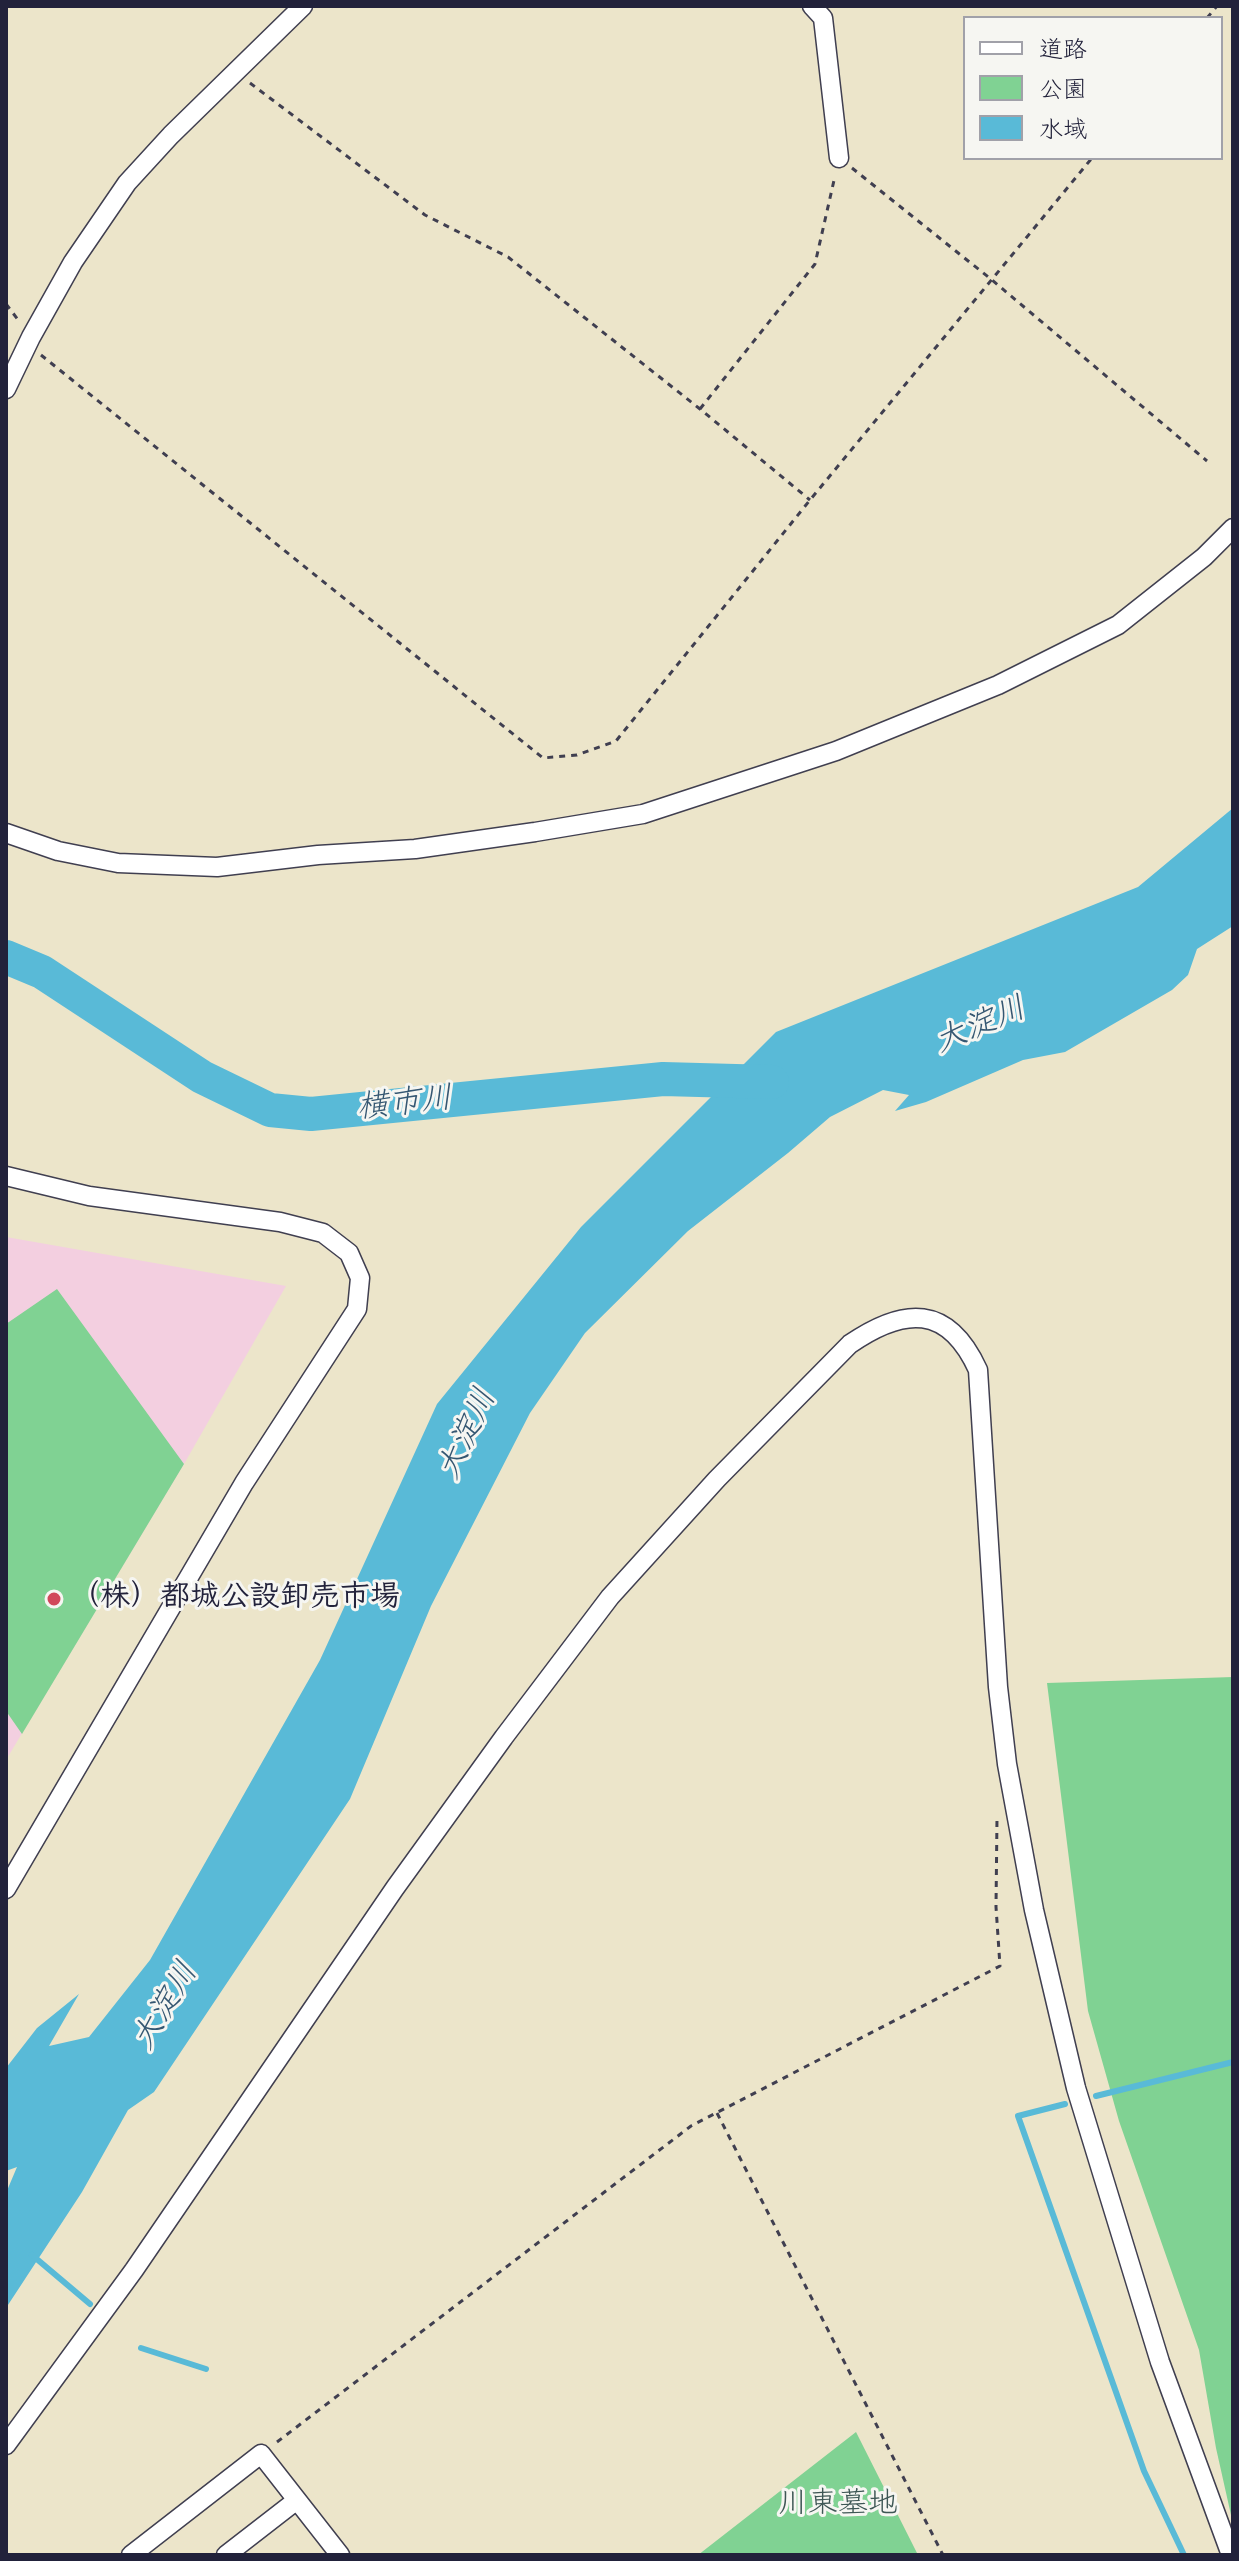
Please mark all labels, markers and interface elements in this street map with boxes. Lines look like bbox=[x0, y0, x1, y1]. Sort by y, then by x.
legend bbox=[963, 16, 1223, 160]
text: 道路 bbox=[1039, 33, 1087, 67]
text: 公園 bbox=[1039, 73, 1087, 107]
text: 水域 bbox=[1039, 113, 1087, 147]
water label: 大淀川 bbox=[929, 991, 1033, 1063]
water label: 横市川 bbox=[355, 1081, 455, 1129]
water label: 大淀川 bbox=[431, 1383, 507, 1487]
place label: （株）都城公設卸売市場 bbox=[70, 1581, 400, 1617]
marker: （株）都城公設卸売市場 bbox=[45, 1590, 63, 1608]
water label: 大淀川 bbox=[126, 1956, 208, 2058]
park label: 川東墓地 bbox=[778, 2488, 898, 2524]

